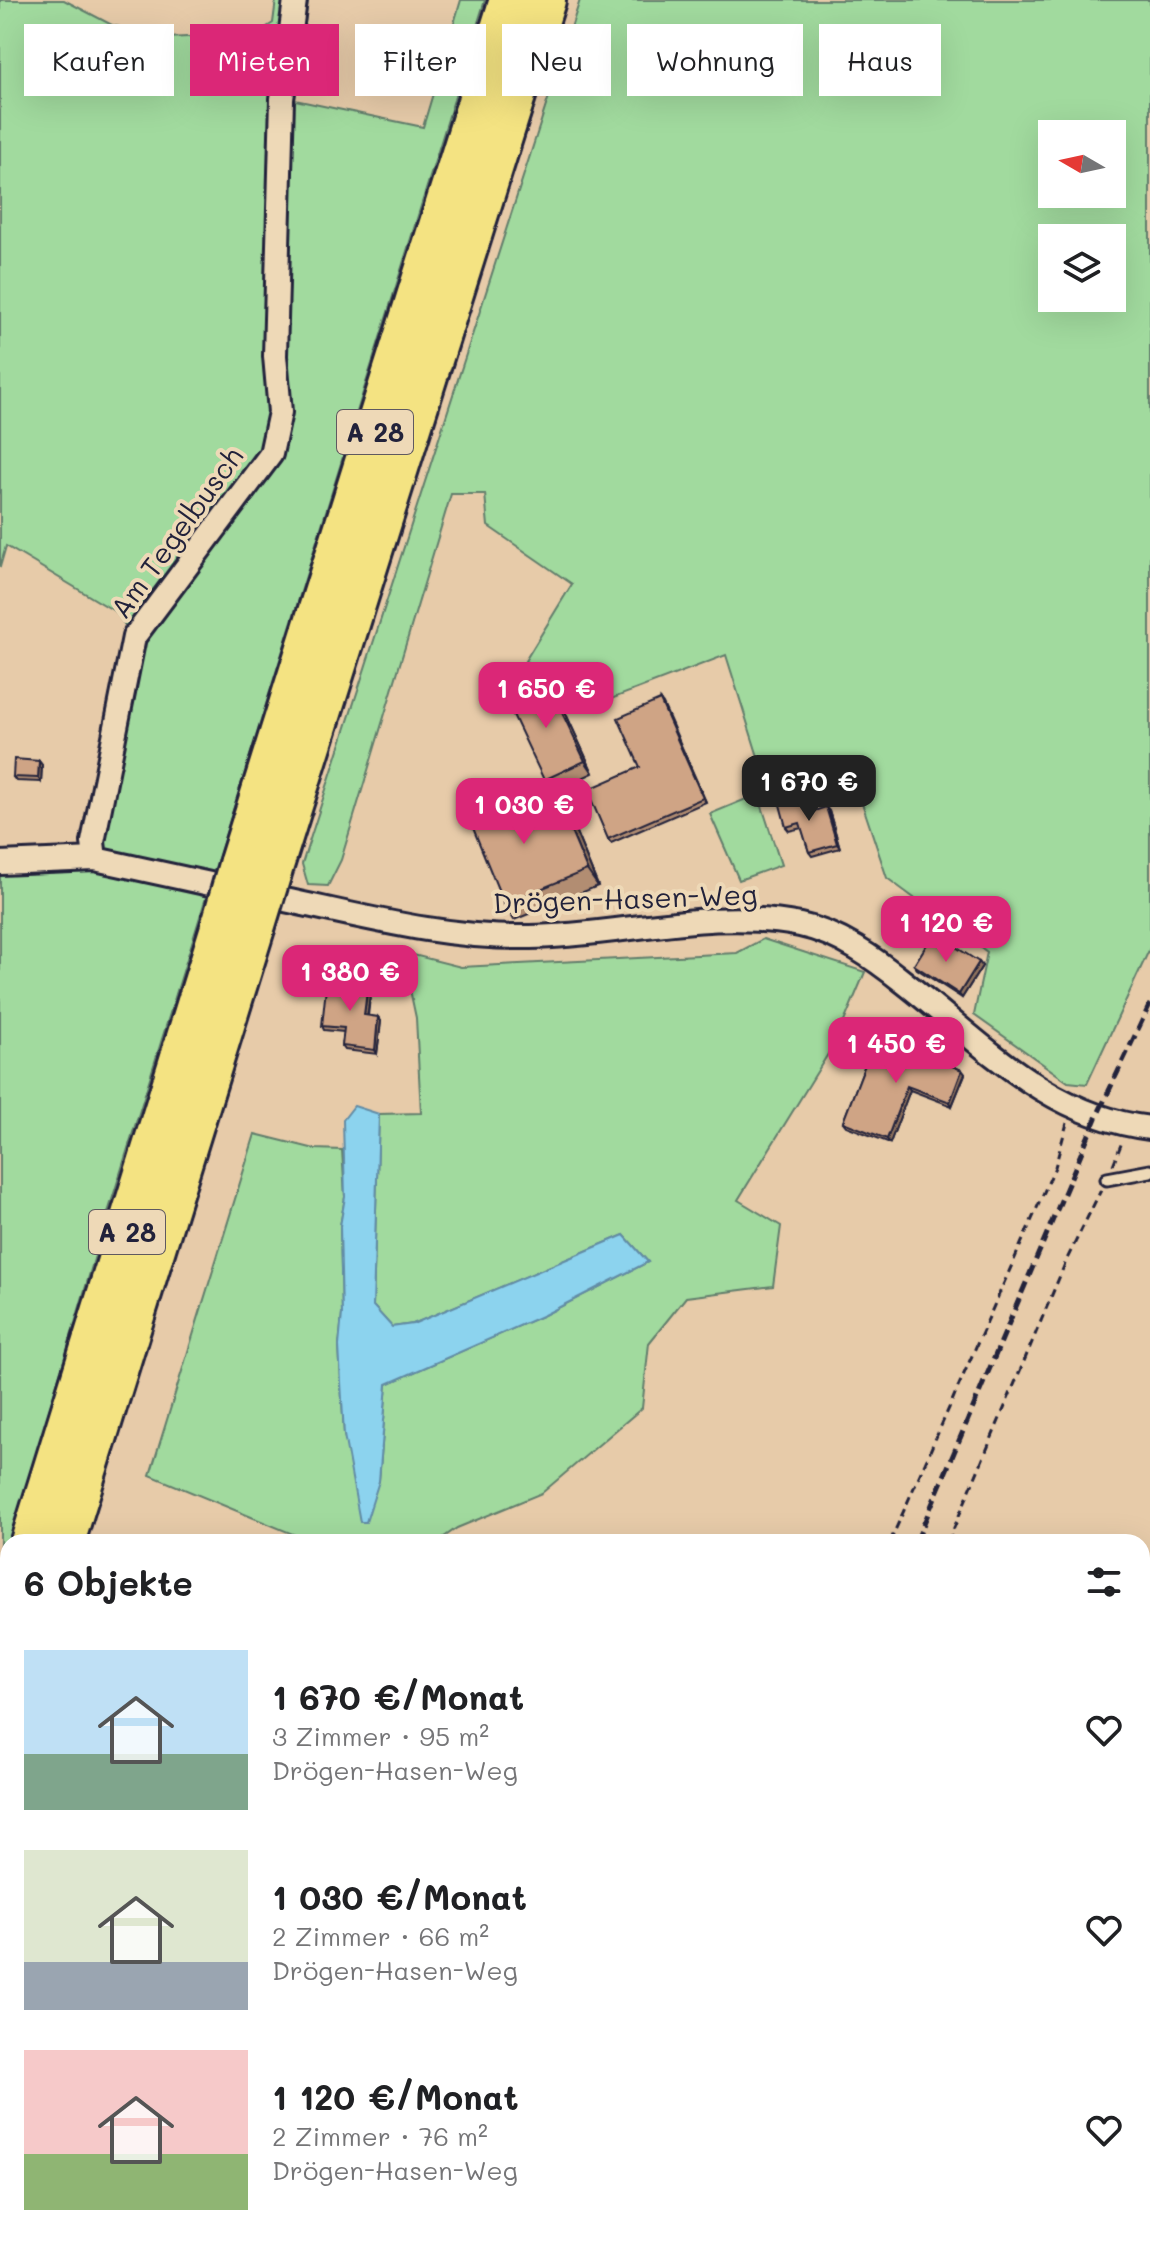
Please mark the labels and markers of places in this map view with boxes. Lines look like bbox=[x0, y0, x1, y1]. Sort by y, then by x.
pin: 1 650 € bbox=[472, 662, 620, 730]
pin: 1 670 € bbox=[735, 755, 883, 823]
pin: 1 030 € bbox=[450, 778, 598, 846]
pin: 1 120 € bbox=[872, 896, 1020, 964]
pin: 1 380 € bbox=[276, 945, 424, 1013]
pin: 1 450 € bbox=[822, 1017, 970, 1085]

